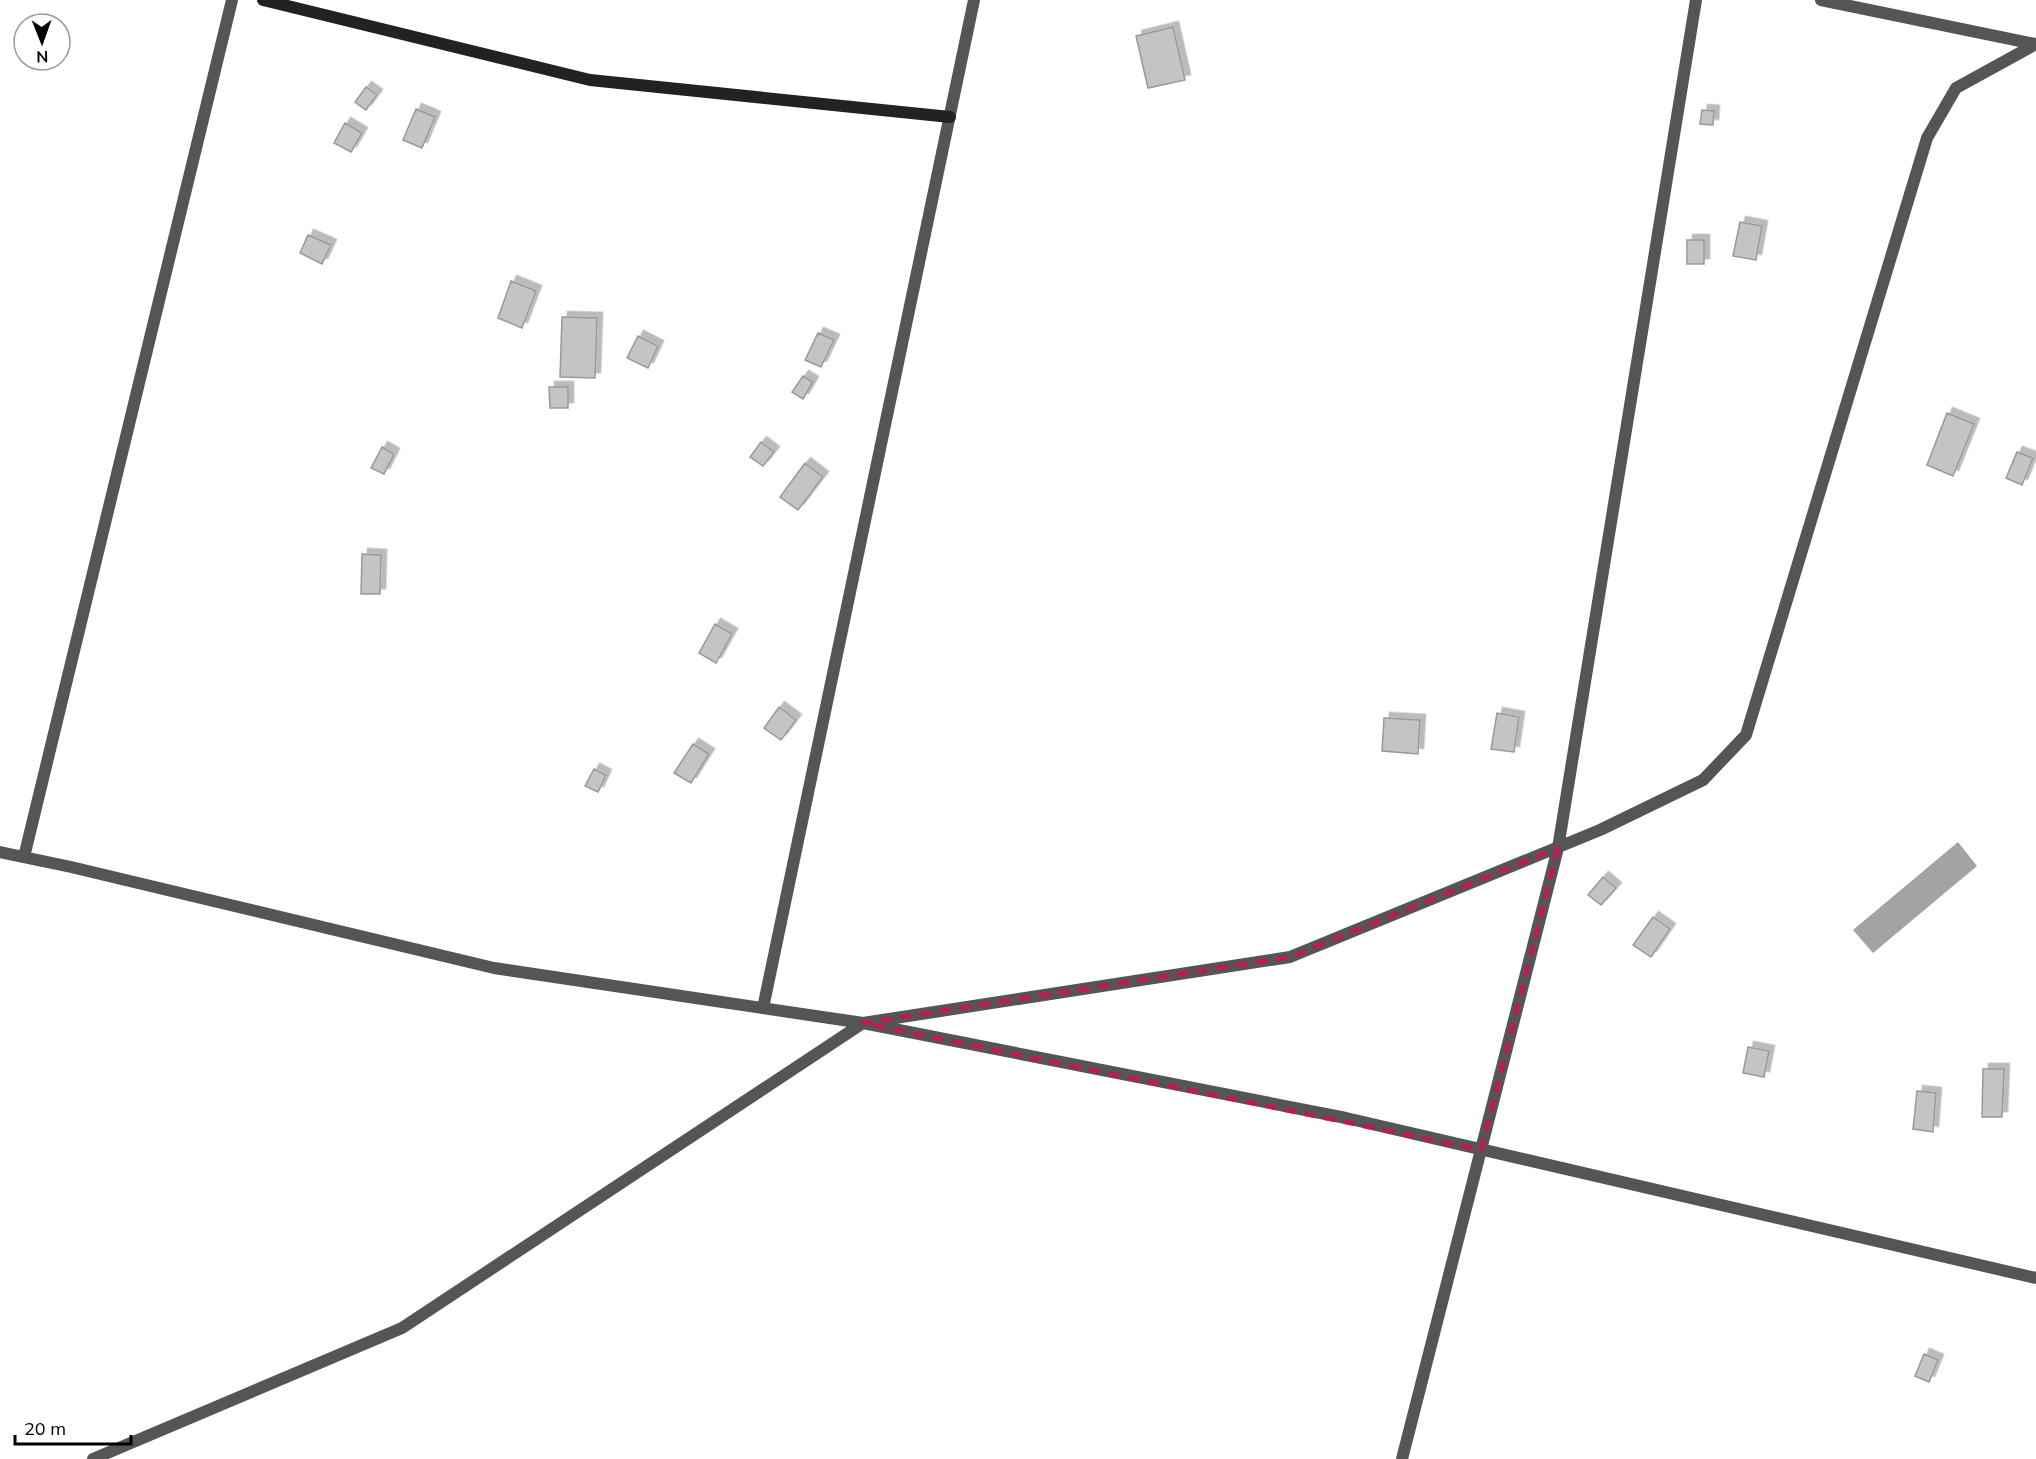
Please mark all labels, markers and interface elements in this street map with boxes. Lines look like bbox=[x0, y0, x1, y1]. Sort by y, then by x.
north arrow bbox=[12, 12, 72, 72]
text: N bbox=[36, 47, 48, 67]
scale bar bbox=[15, 1408, 130, 1446]
text: 20 m bbox=[24, 1417, 66, 1440]

